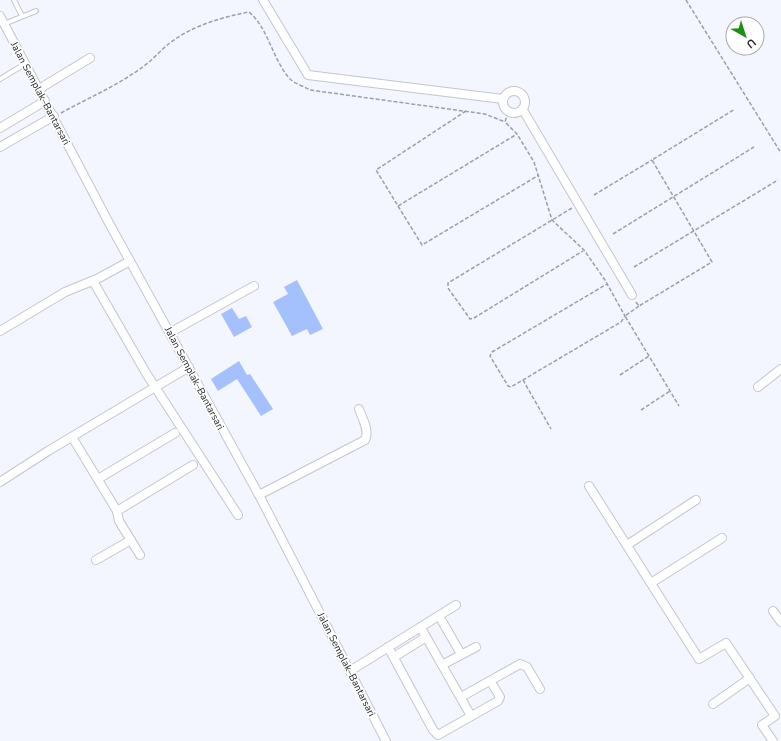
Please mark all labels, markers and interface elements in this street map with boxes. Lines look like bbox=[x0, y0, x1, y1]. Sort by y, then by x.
north arrow bbox=[725, 16, 765, 56]
text: U bbox=[743, 35, 759, 52]
street label: Jalan Semplak–Bantarsari bbox=[6, 39, 73, 148]
street label: Jalan Semplak–Bantarsari bbox=[160, 324, 227, 433]
street label: Jalan Semplak–Bantarsari bbox=[313, 609, 378, 719]

